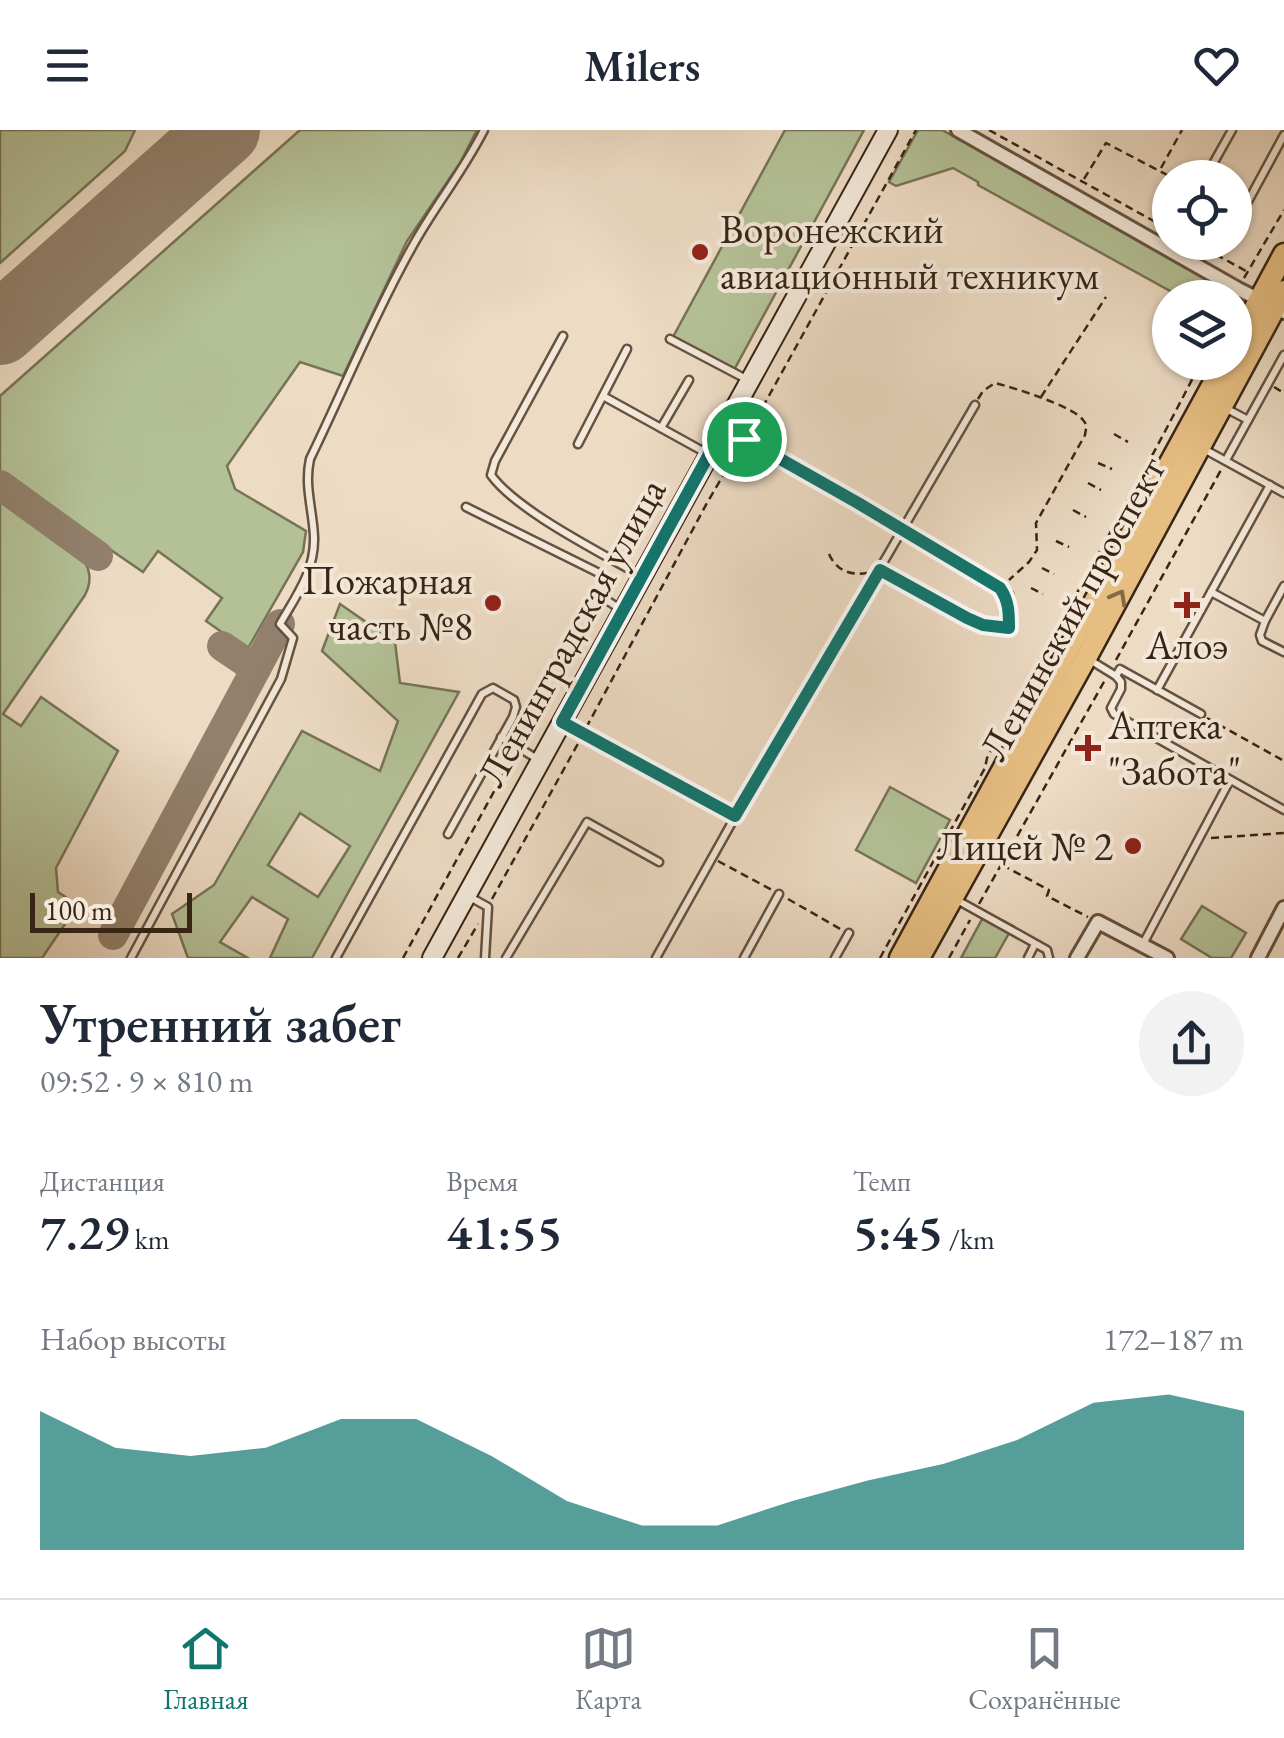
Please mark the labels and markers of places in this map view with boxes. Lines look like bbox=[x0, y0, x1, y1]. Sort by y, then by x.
place label: Воронежский авиационный техникум bbox=[720, 203, 1099, 301]
marker: Воронежский авиационный техникум bbox=[689, 241, 711, 263]
pin bbox=[702, 397, 787, 482]
place label: Пожарная часть №8 bbox=[302, 554, 473, 652]
marker: Пожарная часть №8 bbox=[482, 592, 504, 614]
marker: Алоэ bbox=[1176, 594, 1198, 616]
place label: Алоэ bbox=[1145, 619, 1228, 671]
place label: Аптека "Забота" bbox=[1107, 699, 1241, 797]
marker: Аптека "Забота" bbox=[1077, 737, 1099, 759]
place label: Лицей № 2 bbox=[936, 820, 1113, 872]
marker: Лицей № 2 bbox=[1122, 835, 1144, 857]

